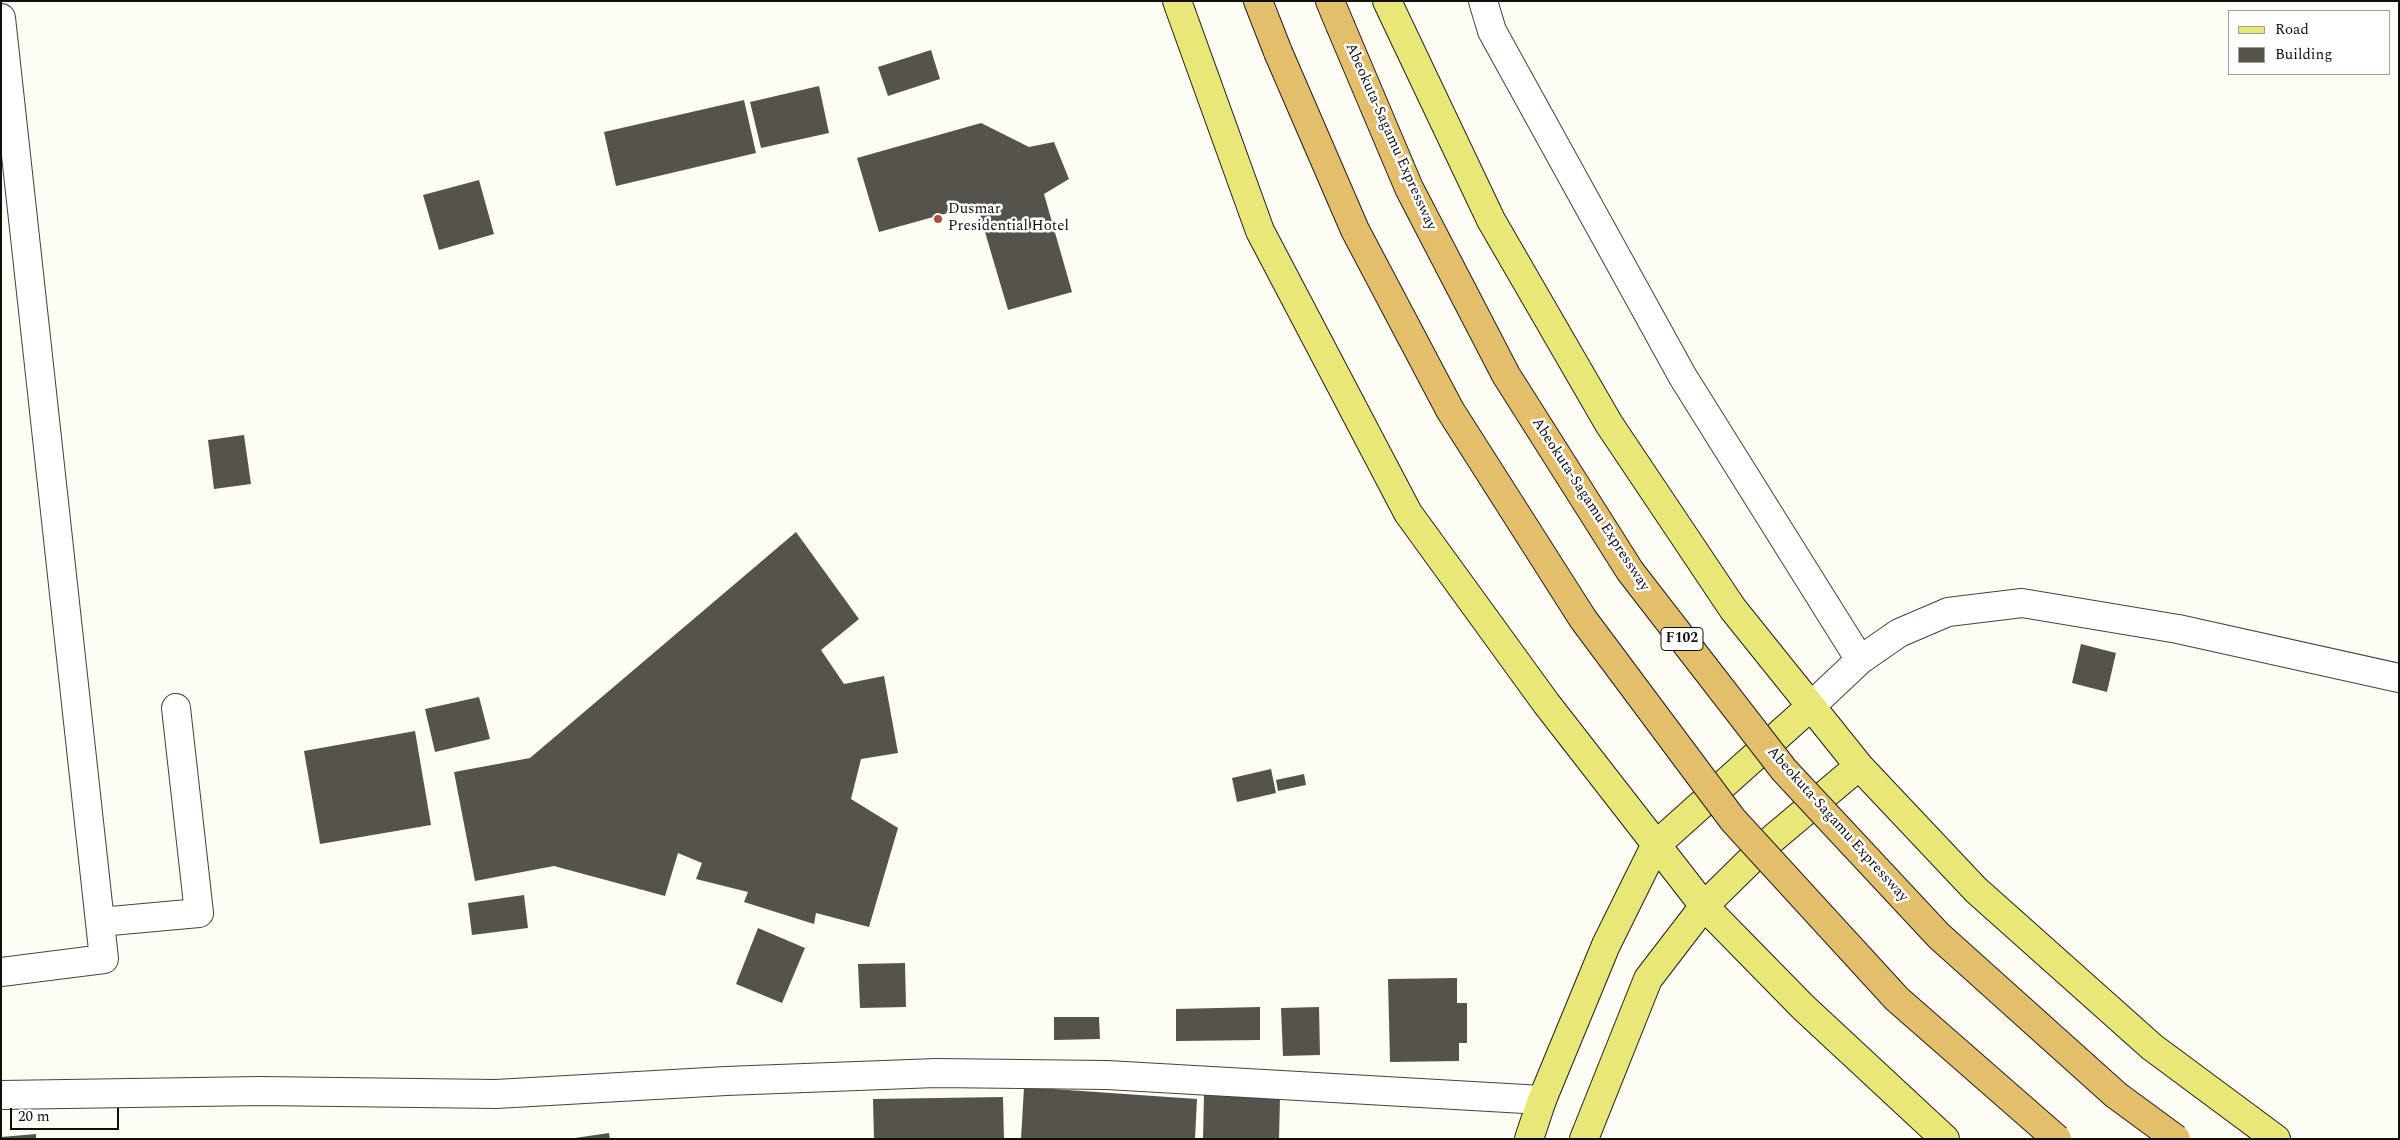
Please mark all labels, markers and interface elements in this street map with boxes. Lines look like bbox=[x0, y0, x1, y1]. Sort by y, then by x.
legend bbox=[2228, 10, 2390, 75]
text: Road bbox=[2275, 18, 2309, 41]
street label: Abeokuta-Sagamu Expressway bbox=[1341, 41, 1439, 233]
text: Building bbox=[2275, 43, 2332, 66]
place label: Dusmar Presidential Hotel bbox=[948, 201, 1069, 236]
marker: Dusmar Presidential Hotel bbox=[932, 213, 944, 225]
street label: Abeokuta-Sagamu Expressway bbox=[1527, 415, 1653, 595]
road number: F102 bbox=[1661, 628, 1703, 650]
street label: Abeokuta-Sagamu Expressway bbox=[1762, 744, 1912, 906]
scale bar bbox=[12, 1098, 121, 1130]
text: 20 m bbox=[18, 1105, 50, 1128]

